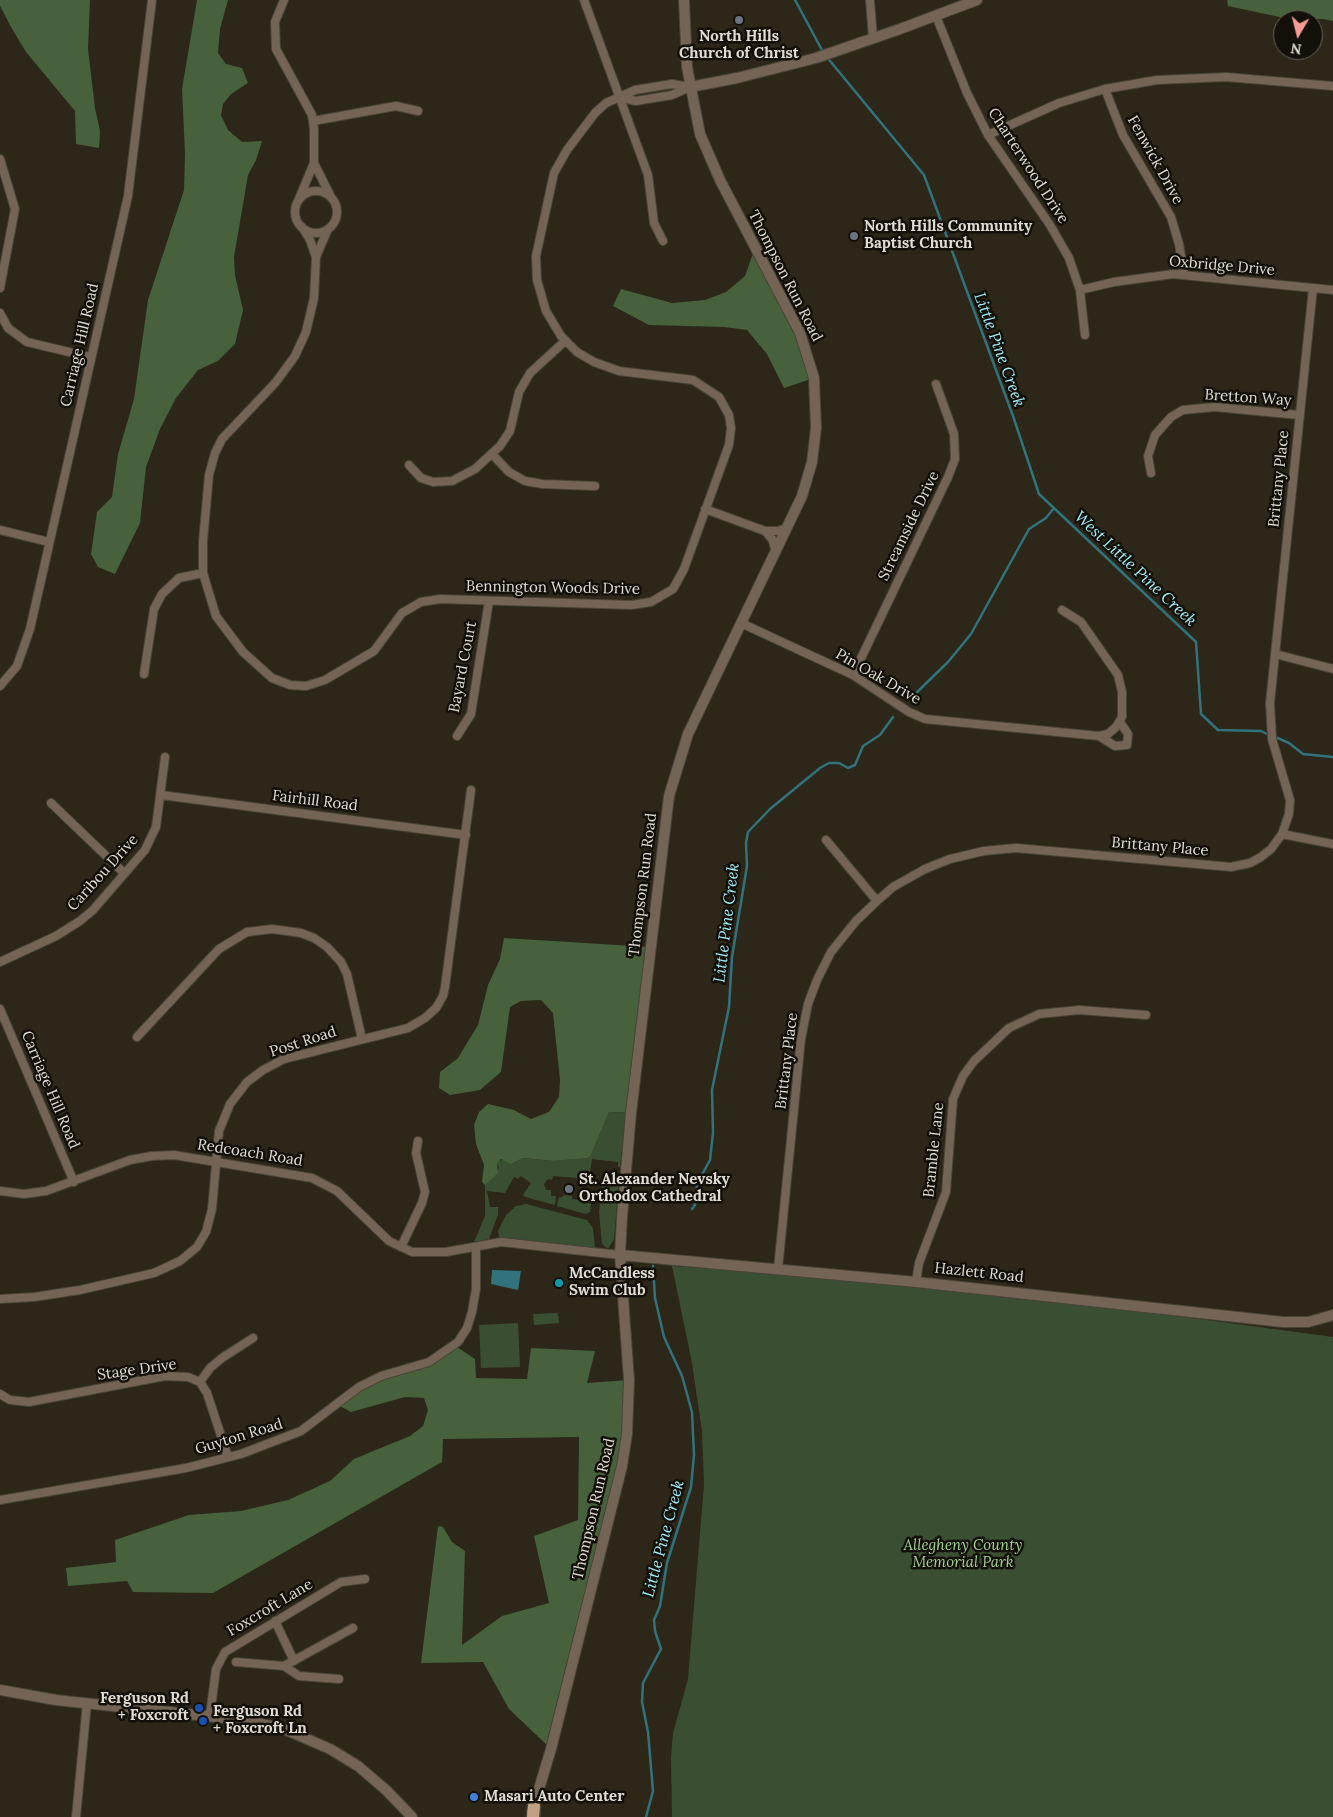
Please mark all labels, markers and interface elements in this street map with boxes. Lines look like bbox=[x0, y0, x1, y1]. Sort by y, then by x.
north arrow bbox=[1273, 10, 1323, 60]
marker: North Hills Church of Christ bbox=[733, 14, 745, 26]
place label: North Hills Church of Christ bbox=[679, 28, 799, 63]
text: N bbox=[1289, 39, 1303, 59]
street label: Charterwood Drive bbox=[984, 105, 1072, 227]
street label: Fenwick Drive bbox=[1123, 112, 1187, 208]
street label: Thompson Run Road bbox=[744, 207, 826, 345]
place label: North Hills Community Baptist Church bbox=[864, 218, 1032, 253]
marker: North Hills Community Baptist Church bbox=[848, 230, 860, 242]
street label: Oxbridge Drive bbox=[1168, 252, 1276, 280]
street label: Carriage Hill Road bbox=[57, 282, 103, 408]
water label: Little Pine Creek bbox=[969, 290, 1029, 410]
street label: Bretton Way bbox=[1204, 386, 1292, 410]
street label: Brittany Place bbox=[1265, 430, 1293, 528]
street label: Streamside Drive bbox=[875, 468, 943, 584]
water label: West Little Pine Creek bbox=[1070, 507, 1200, 631]
street label: Bennington Woods Drive bbox=[466, 577, 640, 599]
street label: Bayard Court bbox=[445, 620, 481, 714]
street label: Pin Oak Drive bbox=[832, 645, 924, 709]
street label: Fairhill Road bbox=[271, 787, 359, 815]
street label: Thompson Run Road bbox=[625, 812, 661, 958]
street label: Caribou Drive bbox=[64, 831, 142, 915]
street label: Brittany Place bbox=[1111, 834, 1209, 860]
water label: Little Pine Creek bbox=[710, 862, 744, 984]
street label: Brittany Place bbox=[772, 1012, 802, 1110]
street label: Post Road bbox=[267, 1023, 339, 1061]
street label: Carriage Hill Road bbox=[17, 1028, 83, 1152]
street label: Bramble Lane bbox=[920, 1102, 948, 1198]
street label: Redcoach Road bbox=[196, 1136, 304, 1170]
place label: St. Alexander Nevsky Orthodox Cathedral bbox=[579, 1171, 730, 1206]
marker: St. Alexander Nevsky Orthodox Cathedral bbox=[563, 1183, 575, 1195]
street label: Hazlett Road bbox=[934, 1259, 1024, 1287]
place label: McCandless Swim Club bbox=[569, 1265, 655, 1300]
marker: McCandless Swim Club bbox=[553, 1277, 565, 1289]
street label: Stage Drive bbox=[96, 1356, 178, 1384]
street label: Guyton Road bbox=[193, 1415, 285, 1459]
street label: Thompson Run Road bbox=[569, 1436, 619, 1582]
water label: Little Pine Creek bbox=[639, 1478, 689, 1600]
park label: Allegheny County Memorial Park bbox=[904, 1537, 1022, 1572]
street label: Foxcroft Lane bbox=[224, 1575, 316, 1641]
place label: Ferguson Rd + Foxcroft bbox=[100, 1690, 189, 1725]
marker: Ferguson Rd + Foxcroft bbox=[193, 1702, 205, 1714]
place label: Ferguson Rd + Foxcroft Ln bbox=[213, 1703, 307, 1738]
marker: Ferguson Rd + Foxcroft Ln bbox=[197, 1715, 209, 1727]
place label: Masari Auto Center bbox=[484, 1788, 624, 1806]
marker: Masari Auto Center bbox=[468, 1791, 480, 1803]

